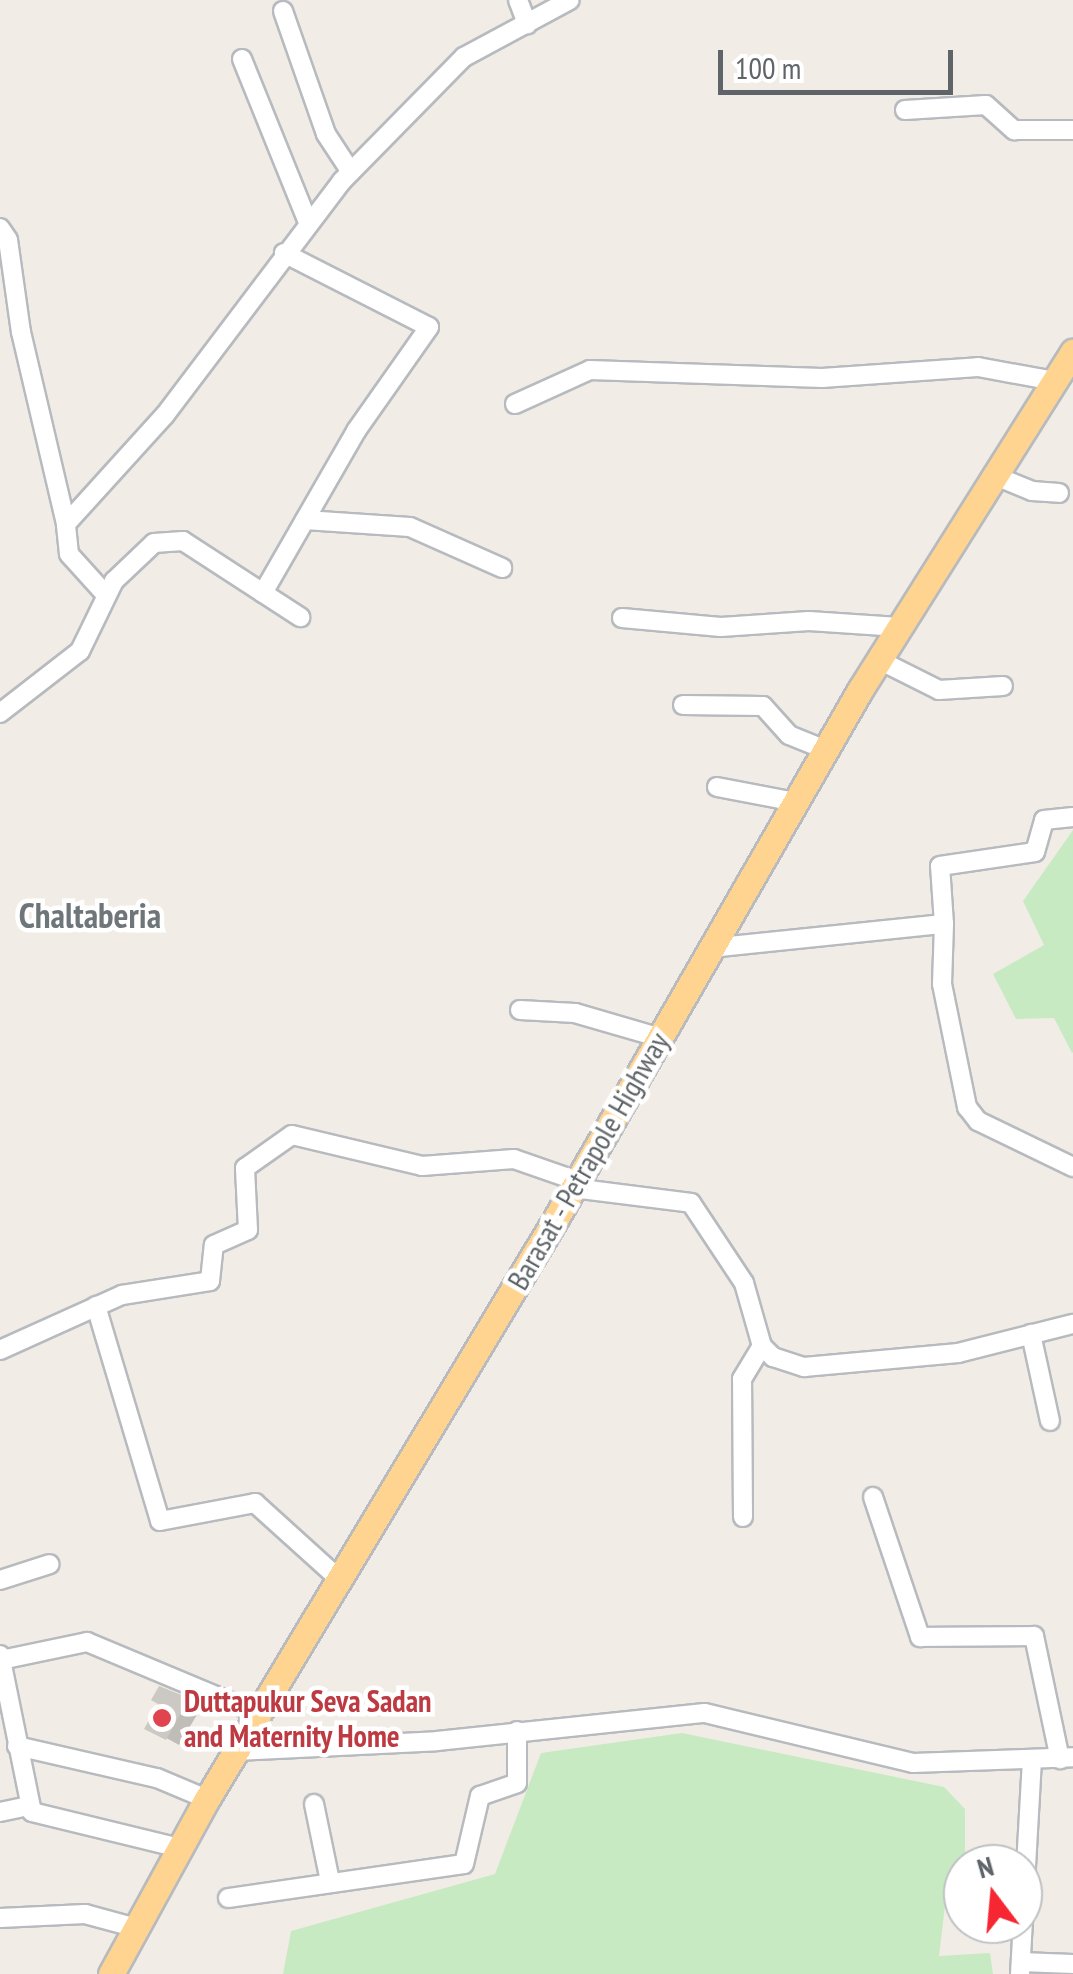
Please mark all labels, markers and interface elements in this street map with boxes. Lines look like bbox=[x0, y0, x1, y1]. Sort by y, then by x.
scale bar bbox=[723, 30, 958, 92]
text: 100 m bbox=[735, 48, 801, 87]
district label: Chaltaberia bbox=[19, 894, 161, 936]
street label: Barasat - Petrapole Highway bbox=[499, 1025, 677, 1297]
place label: Duttapukur Seva Sadan and Maternity Home bbox=[184, 1683, 432, 1754]
marker: Duttapukur Seva Sadan and Maternity Home bbox=[149, 1705, 175, 1731]
north arrow bbox=[943, 1844, 1043, 1944]
text: N bbox=[973, 1847, 998, 1886]

